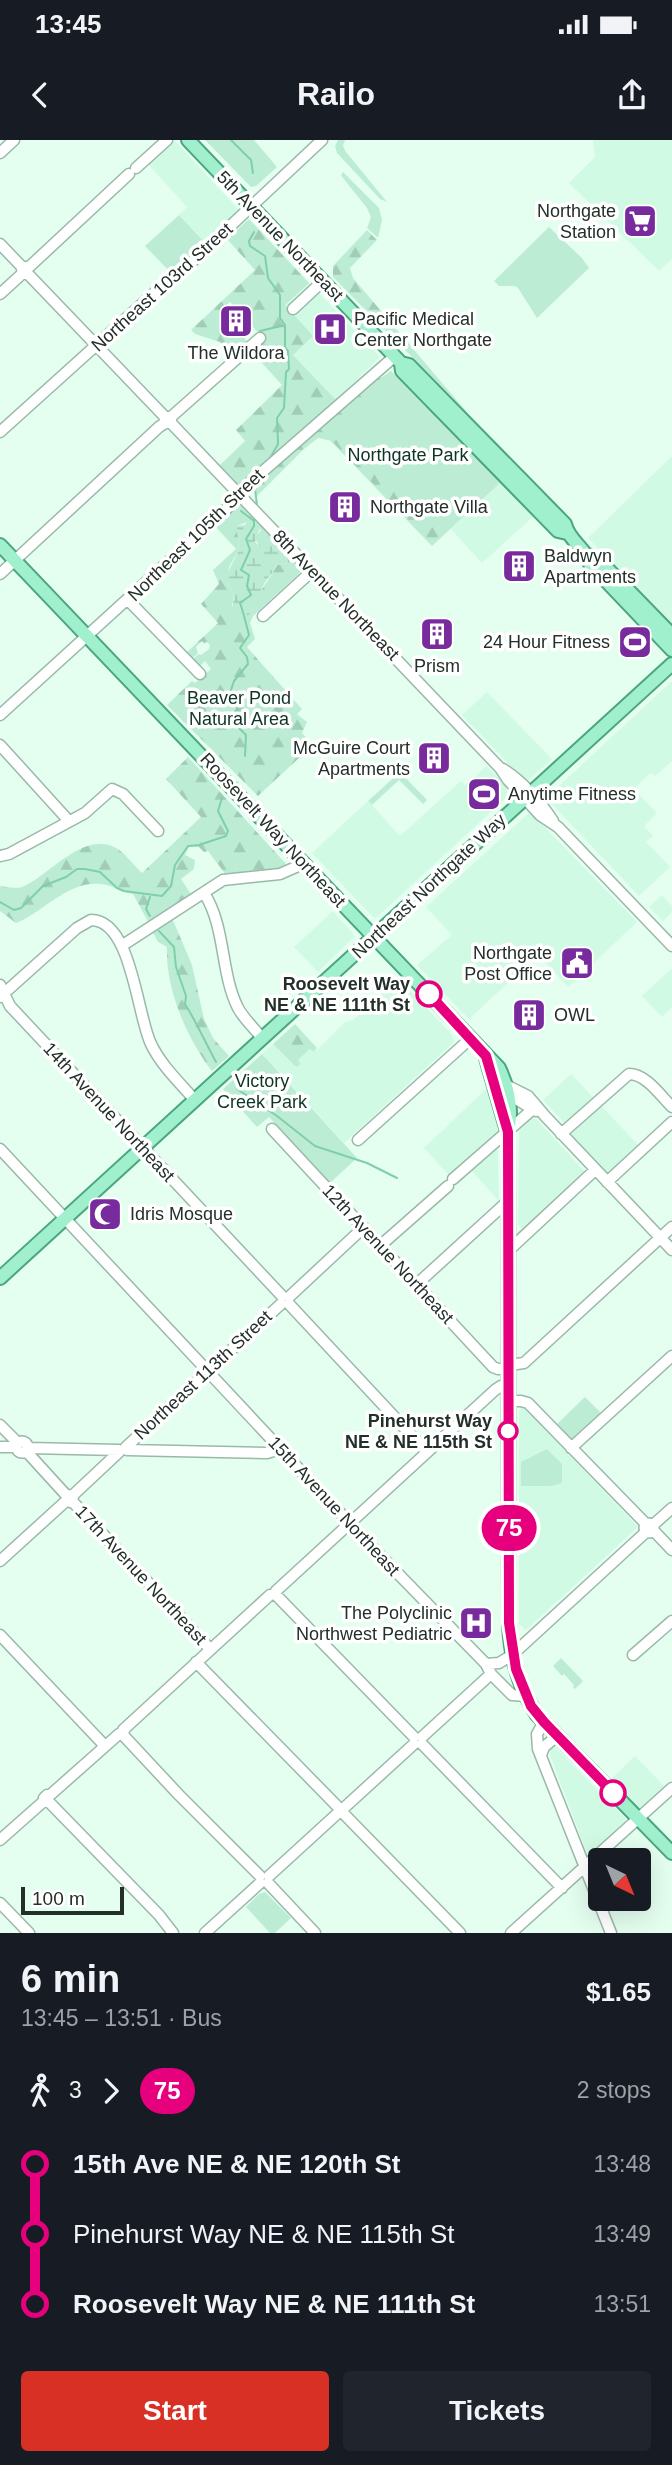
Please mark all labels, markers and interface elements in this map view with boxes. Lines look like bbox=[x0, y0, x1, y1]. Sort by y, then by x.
text: 13:45 bbox=[35, 9, 102, 39]
icon: back bbox=[21, 76, 59, 114]
text: Railo bbox=[297, 76, 375, 112]
icon: share bbox=[613, 76, 651, 114]
street label: 5th Avenue Northeast bbox=[213, 167, 347, 305]
place label: Northgate Station bbox=[537, 201, 616, 242]
supermarket icon: Northgate Station bbox=[621, 202, 659, 240]
street label: Northeast 103rd Street bbox=[88, 219, 236, 355]
building icon: The Wildora bbox=[217, 302, 255, 340]
place label: Pacific Medical Center Northgate bbox=[354, 309, 492, 350]
hospital icon: Pacific Medical Center Northgate bbox=[311, 310, 349, 348]
place label: The Wildora bbox=[187, 343, 286, 363]
park label: Northgate Park bbox=[347, 445, 470, 465]
street label: Northeast 105th Street bbox=[124, 465, 268, 605]
building icon: Northgate Villa bbox=[326, 488, 364, 526]
place label: Northgate Villa bbox=[370, 497, 489, 517]
street label: 8th Avenue Northeast bbox=[269, 526, 403, 664]
place label: Baldwyn Apartments bbox=[544, 546, 636, 587]
building icon: Baldwyn Apartments bbox=[500, 547, 538, 585]
building icon: Prism bbox=[418, 615, 456, 653]
sports icon: 24 Hour Fitness bbox=[616, 623, 654, 661]
place label: 24 Hour Fitness bbox=[483, 632, 610, 652]
place label: Prism bbox=[414, 656, 460, 676]
park label: Beaver Pond Natural Area bbox=[187, 688, 291, 729]
place label: McGuire Court Apartments bbox=[293, 738, 410, 779]
building icon: McGuire Court Apartments bbox=[415, 739, 453, 777]
street label: Roosevelt Way Northeast bbox=[196, 749, 350, 911]
sports icon: Anytime Fitness bbox=[465, 775, 503, 813]
place label: Anytime Fitness bbox=[508, 784, 636, 804]
street label: Northeast Northgate Way bbox=[348, 810, 510, 962]
place label: Northgate Post Office bbox=[464, 943, 552, 984]
public building icon: Northgate Post Office bbox=[558, 944, 596, 982]
place label: Roosevelt Way NE & NE 111th St bbox=[264, 974, 410, 1015]
marker: Roosevelt Way NE & NE 111th St bbox=[416, 981, 442, 1007]
building icon: OWL bbox=[510, 996, 548, 1034]
place label: OWL bbox=[554, 1005, 595, 1025]
street label: 14th Avenue Northeast bbox=[39, 1038, 179, 1186]
park label: Victory Creek Park bbox=[217, 1071, 308, 1112]
street label: 12th Avenue Northeast bbox=[318, 1180, 458, 1328]
mosque icon: Idris Mosque bbox=[86, 1195, 124, 1233]
place label: Idris Mosque bbox=[130, 1204, 233, 1224]
street label: Northeast 113th Street bbox=[130, 1306, 276, 1444]
place label: Pinehurst Way NE & NE 115th St bbox=[345, 1411, 492, 1452]
marker: Pinehurst Way NE & NE 115th St bbox=[498, 1421, 518, 1441]
street label: 15th Avenue Northeast bbox=[264, 1432, 404, 1580]
street label: 17th Avenue Northeast bbox=[71, 1501, 211, 1649]
line badge: 75 bbox=[477, 1505, 540, 1551]
text: 75 bbox=[496, 1514, 522, 1541]
place label: The Polyclinic Northwest Pediatric bbox=[296, 1603, 452, 1644]
hospital icon: The Polyclinic Northwest Pediatric bbox=[457, 1604, 495, 1642]
unlabelled marker bbox=[600, 1780, 626, 1806]
north arrow bbox=[588, 1848, 651, 1911]
map controls bbox=[588, 1848, 651, 1911]
scale bar bbox=[21, 1884, 124, 1916]
text: 100 m bbox=[32, 1888, 85, 1909]
text: 6 min bbox=[21, 1958, 120, 2000]
text: $1.65 bbox=[586, 1977, 651, 2007]
text: 13:45 – 13:51 · Bus bbox=[21, 2005, 222, 2031]
icon: walk bbox=[21, 2072, 59, 2110]
icon: forward bbox=[92, 2072, 130, 2110]
text: 3 bbox=[69, 2077, 82, 2103]
text: 75 bbox=[154, 2077, 181, 2104]
text: 2 stops bbox=[577, 2077, 651, 2103]
text: 15th Ave NE & NE 120th St bbox=[73, 2149, 401, 2179]
text: 13:48 bbox=[593, 2151, 651, 2177]
text: Pinehurst Way NE & NE 115th St bbox=[73, 2219, 455, 2249]
text: 13:49 bbox=[593, 2221, 651, 2247]
text: Roosevelt Way NE & NE 111th St bbox=[73, 2289, 475, 2319]
text: 13:51 bbox=[593, 2291, 651, 2317]
button: Start bbox=[21, 2371, 329, 2451]
button: Tickets bbox=[343, 2371, 651, 2451]

